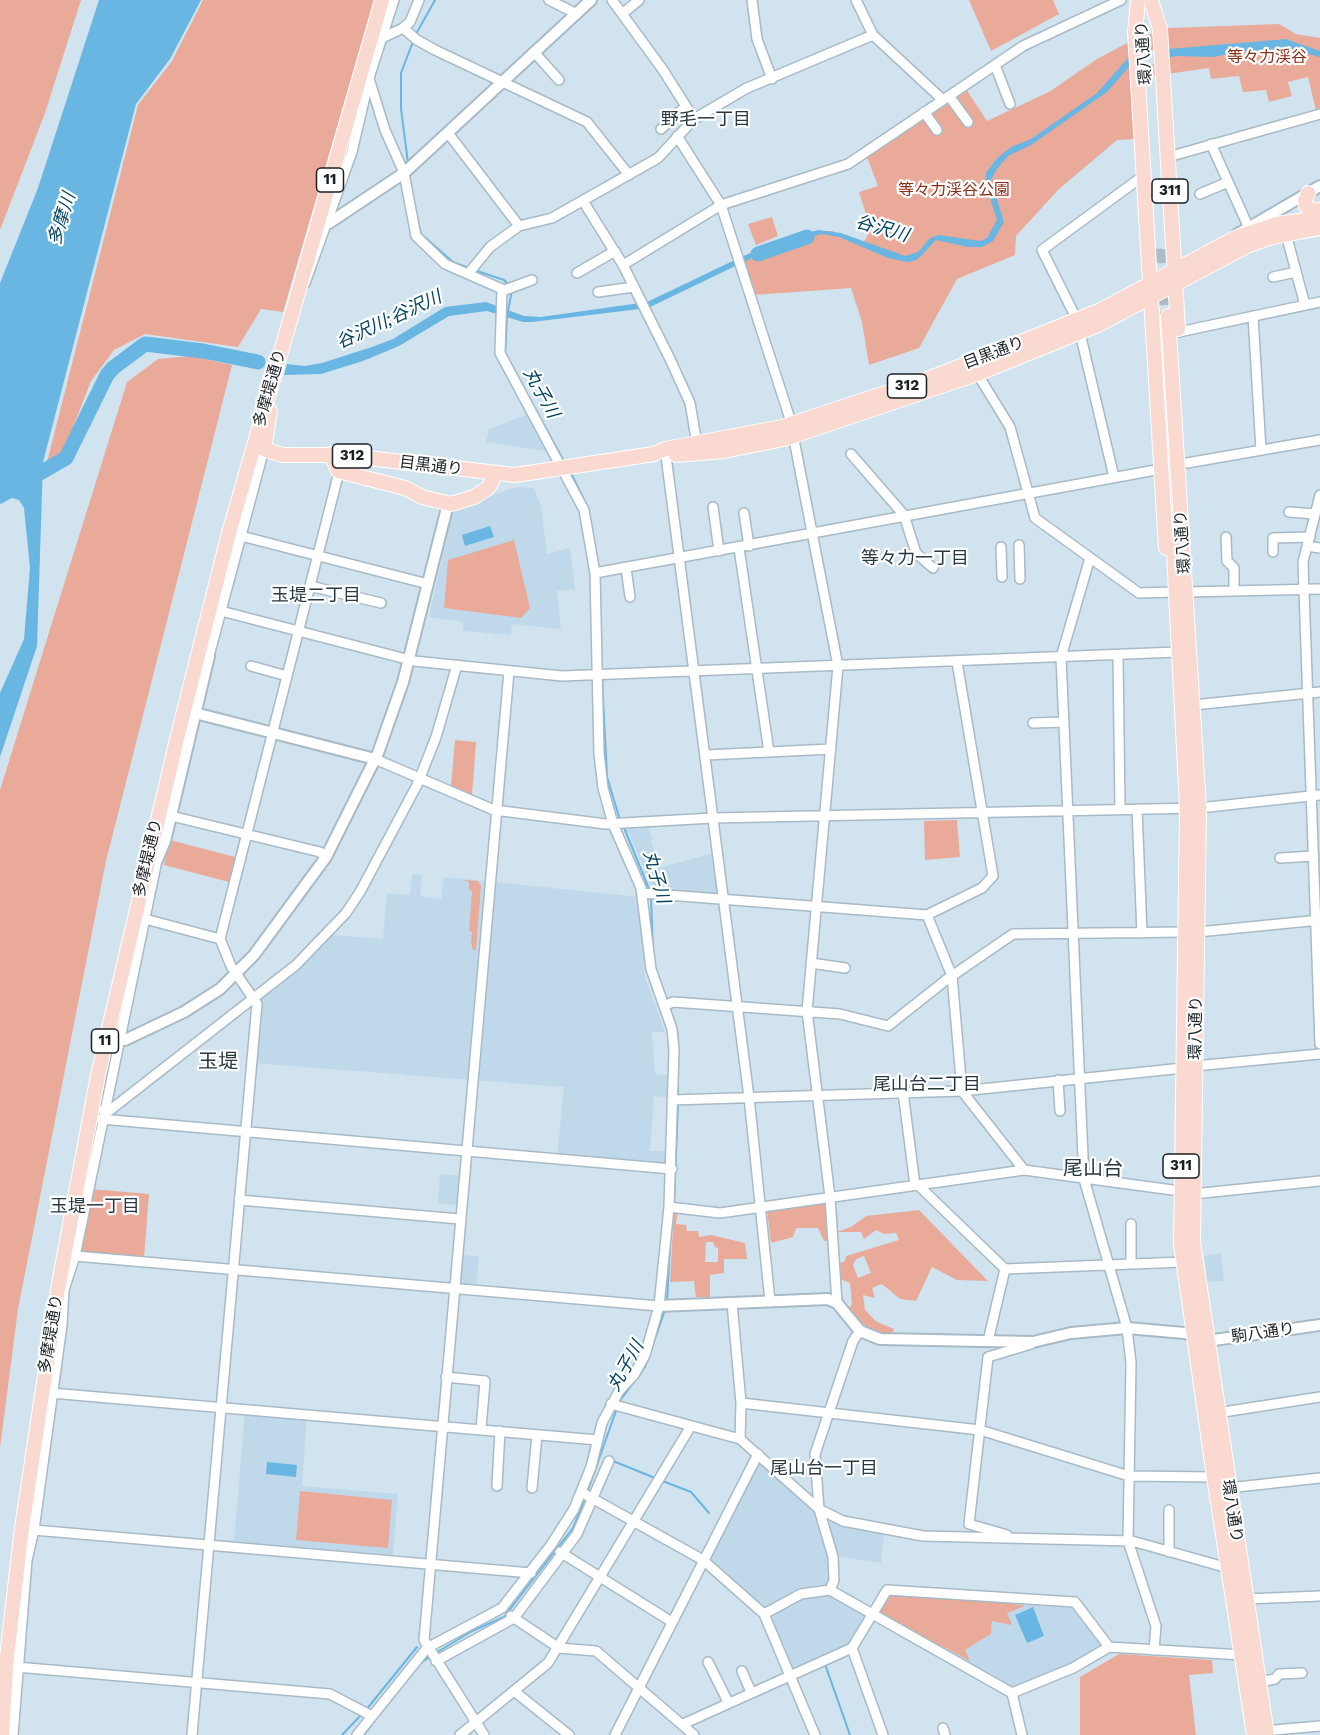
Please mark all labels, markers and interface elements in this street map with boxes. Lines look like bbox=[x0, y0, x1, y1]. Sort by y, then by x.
street label: 環八通り bbox=[1132, 20, 1156, 86]
park label: 等々力渓谷 bbox=[1227, 47, 1307, 67]
district label: 野毛一丁目 bbox=[661, 109, 751, 131]
road number: 11 bbox=[316, 168, 344, 192]
road number: 311 bbox=[1152, 179, 1188, 203]
park label: 等々力渓谷公園 bbox=[898, 180, 1010, 200]
water label: 多摩川 bbox=[44, 190, 80, 248]
water label: 谷沢川 bbox=[853, 211, 911, 247]
water label: 谷沢川;谷沢川 bbox=[333, 286, 445, 354]
street label: 目黒通り bbox=[961, 333, 1027, 373]
street label: 多摩堤通り bbox=[250, 347, 290, 429]
water label: 丸子川 bbox=[518, 364, 564, 422]
road number: 312 bbox=[888, 374, 926, 398]
road number: 312 bbox=[332, 444, 372, 468]
street label: 目黒通り bbox=[398, 453, 464, 479]
street label: 環八通り bbox=[1171, 509, 1195, 575]
district label: 等々力一丁目 bbox=[861, 548, 969, 570]
district label: 玉堤二丁目 bbox=[271, 585, 361, 607]
street label: 多摩堤通り bbox=[130, 817, 166, 899]
water label: 丸子川 bbox=[638, 848, 674, 906]
street label: 環八通り bbox=[1186, 996, 1206, 1060]
road number: 11 bbox=[92, 1029, 118, 1053]
district label: 玉堤 bbox=[198, 1050, 238, 1074]
district label: 尾山台二丁目 bbox=[873, 1074, 981, 1096]
road number: 311 bbox=[1163, 1154, 1199, 1178]
district label: 尾山台 bbox=[1063, 1157, 1123, 1181]
district label: 玉堤一丁目 bbox=[50, 1196, 140, 1218]
street label: 多摩堤通り bbox=[35, 1293, 67, 1375]
street label: 駒八通り bbox=[1230, 1319, 1296, 1347]
water label: 丸子川 bbox=[603, 1337, 649, 1395]
district label: 尾山台一丁目 bbox=[770, 1458, 878, 1480]
street label: 環八通り bbox=[1218, 1478, 1246, 1544]

